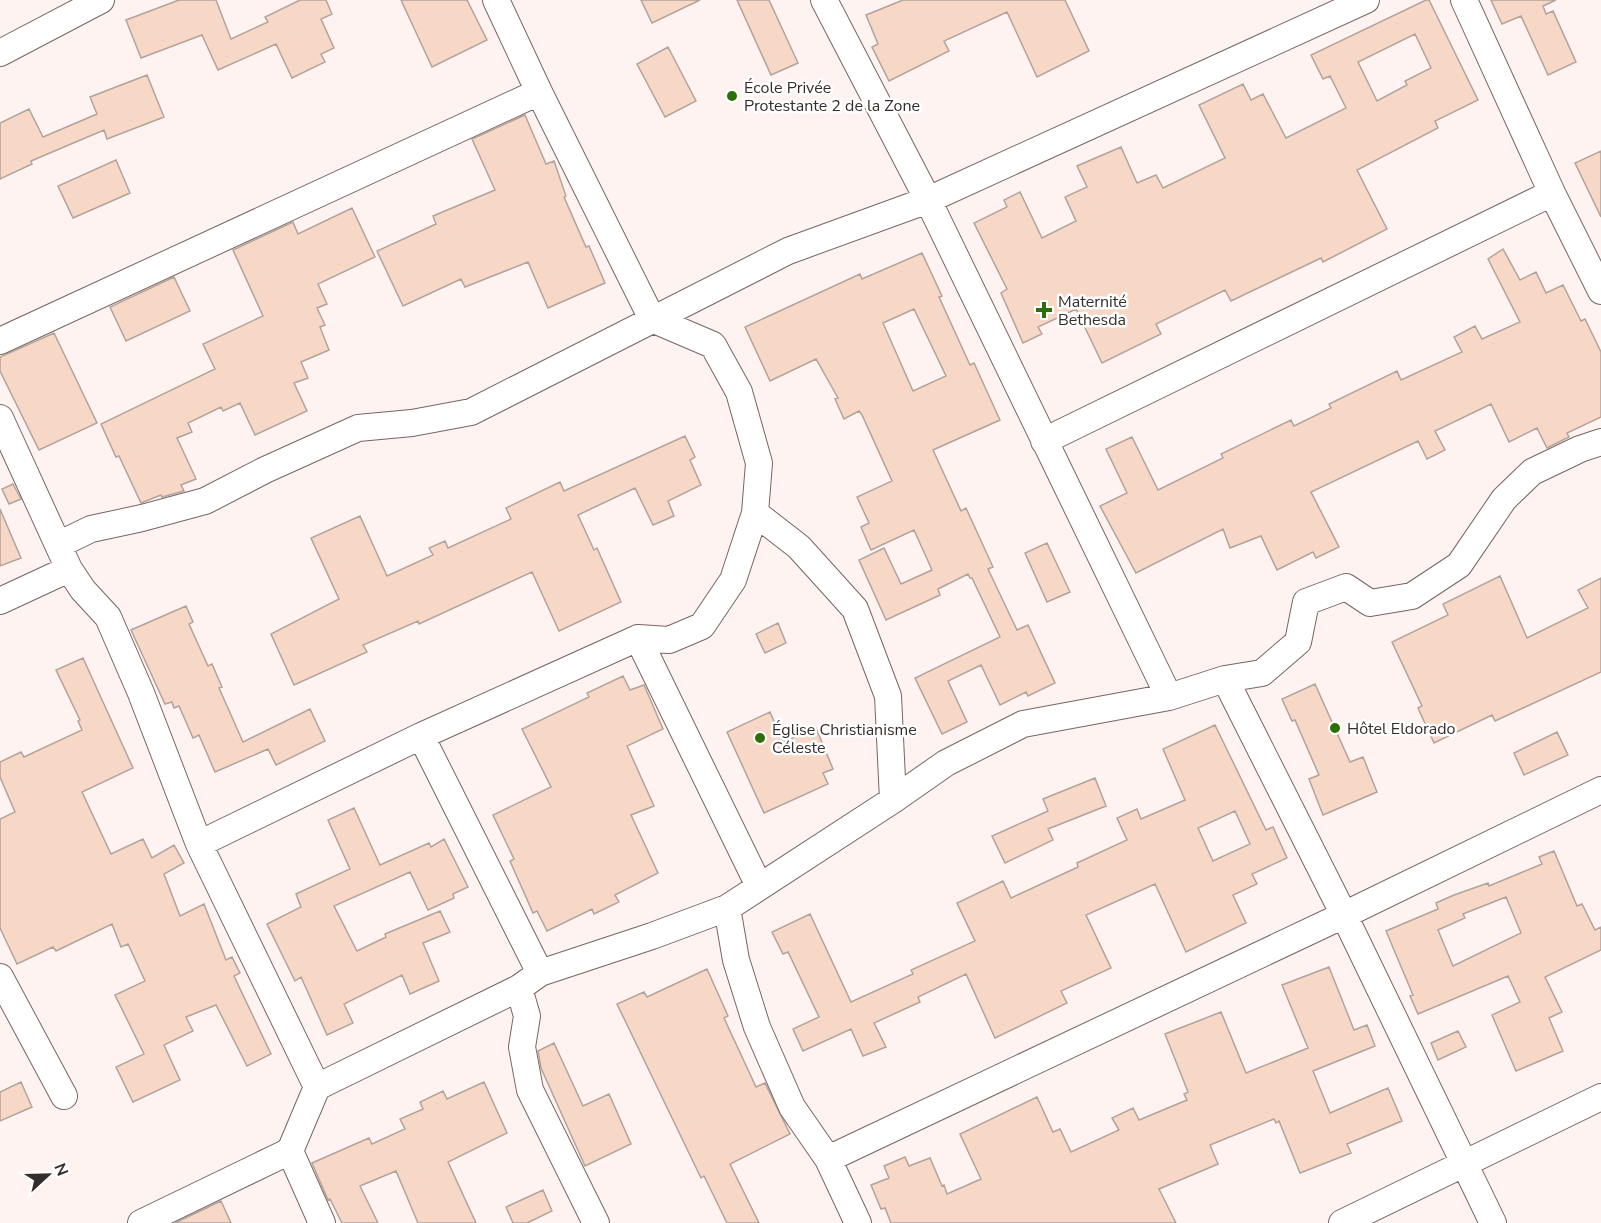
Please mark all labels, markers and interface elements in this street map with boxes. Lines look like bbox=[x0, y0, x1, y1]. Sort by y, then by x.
place label: École Privée Protestante 2 de la Zone bbox=[744, 77, 920, 117]
marker: École Privée Protestante 2 de la Zone bbox=[725, 89, 739, 103]
place label: Maternité Bethesda bbox=[1058, 291, 1127, 331]
marker: Maternité Bethesda bbox=[1035, 301, 1053, 319]
place label: Hôtel Eldorado bbox=[1347, 718, 1456, 740]
place label: Église Christianisme Céleste bbox=[772, 719, 917, 759]
marker: Hôtel Eldorado bbox=[1328, 721, 1342, 735]
marker: Église Christianisme Céleste bbox=[753, 731, 767, 745]
north arrow bbox=[18, 1145, 78, 1205]
text: N bbox=[49, 1160, 73, 1179]

